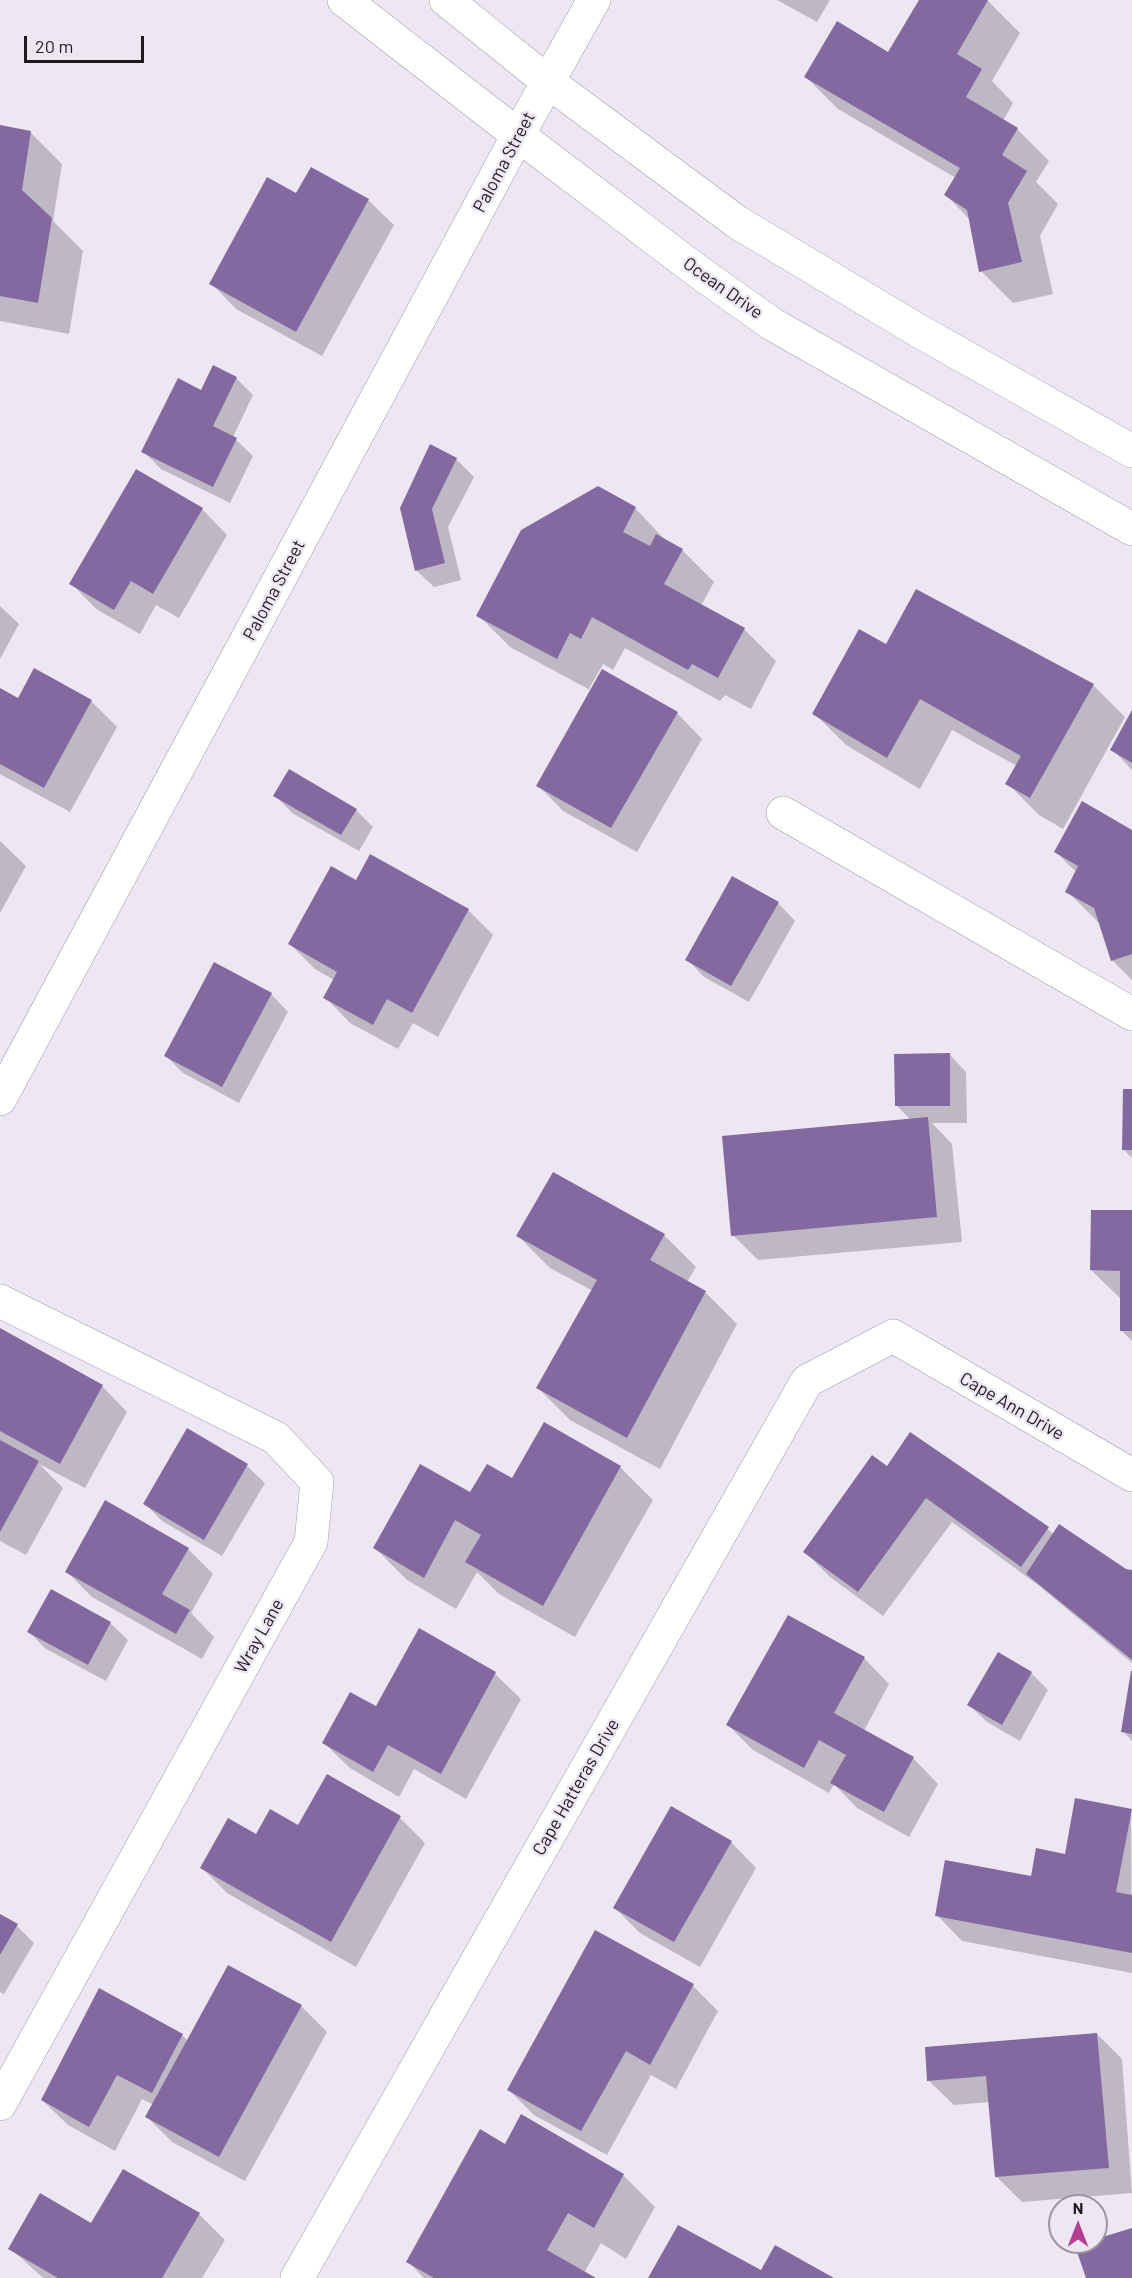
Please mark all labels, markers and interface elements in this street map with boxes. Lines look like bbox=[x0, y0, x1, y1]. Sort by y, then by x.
scale bar bbox=[27, 24, 147, 62]
text: 20 m bbox=[35, 35, 73, 57]
street label: Paloma Street bbox=[469, 108, 539, 216]
street label: Ocean Drive bbox=[679, 253, 767, 323]
street label: Paloma Street bbox=[239, 536, 309, 644]
street label: Cape Ann Drive bbox=[956, 1367, 1068, 1445]
street label: Wray Lane bbox=[230, 1595, 288, 1677]
street label: Cape Hatteras Drive bbox=[528, 1715, 624, 1859]
north arrow bbox=[1048, 2194, 1108, 2254]
text: N bbox=[1073, 2198, 1083, 2217]

